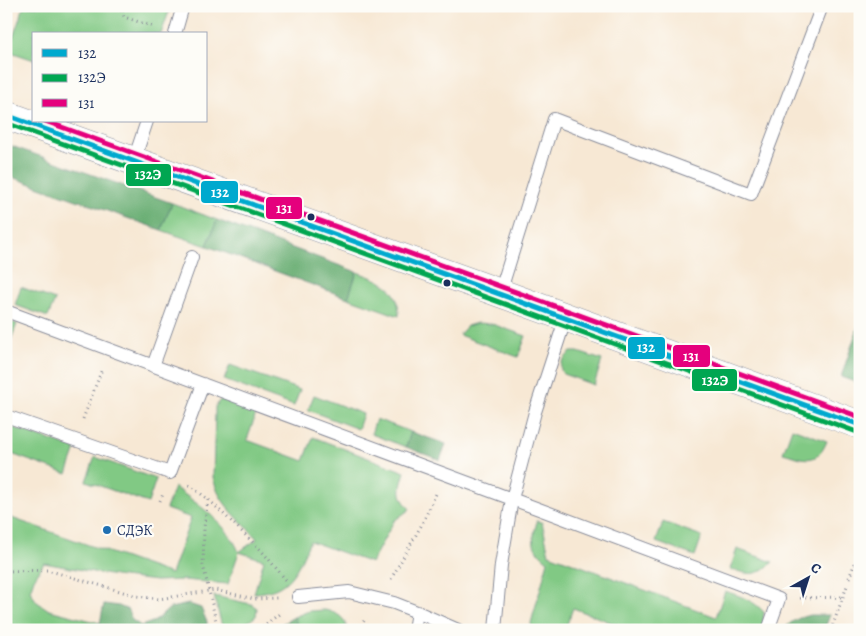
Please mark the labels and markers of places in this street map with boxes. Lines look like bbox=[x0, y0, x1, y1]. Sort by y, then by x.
unlabelled marker bbox=[306, 212, 316, 222]
unlabelled marker bbox=[442, 278, 452, 288]
place label: СДЭК bbox=[117, 521, 152, 540]
marker: СДЭК bbox=[101, 524, 113, 536]

